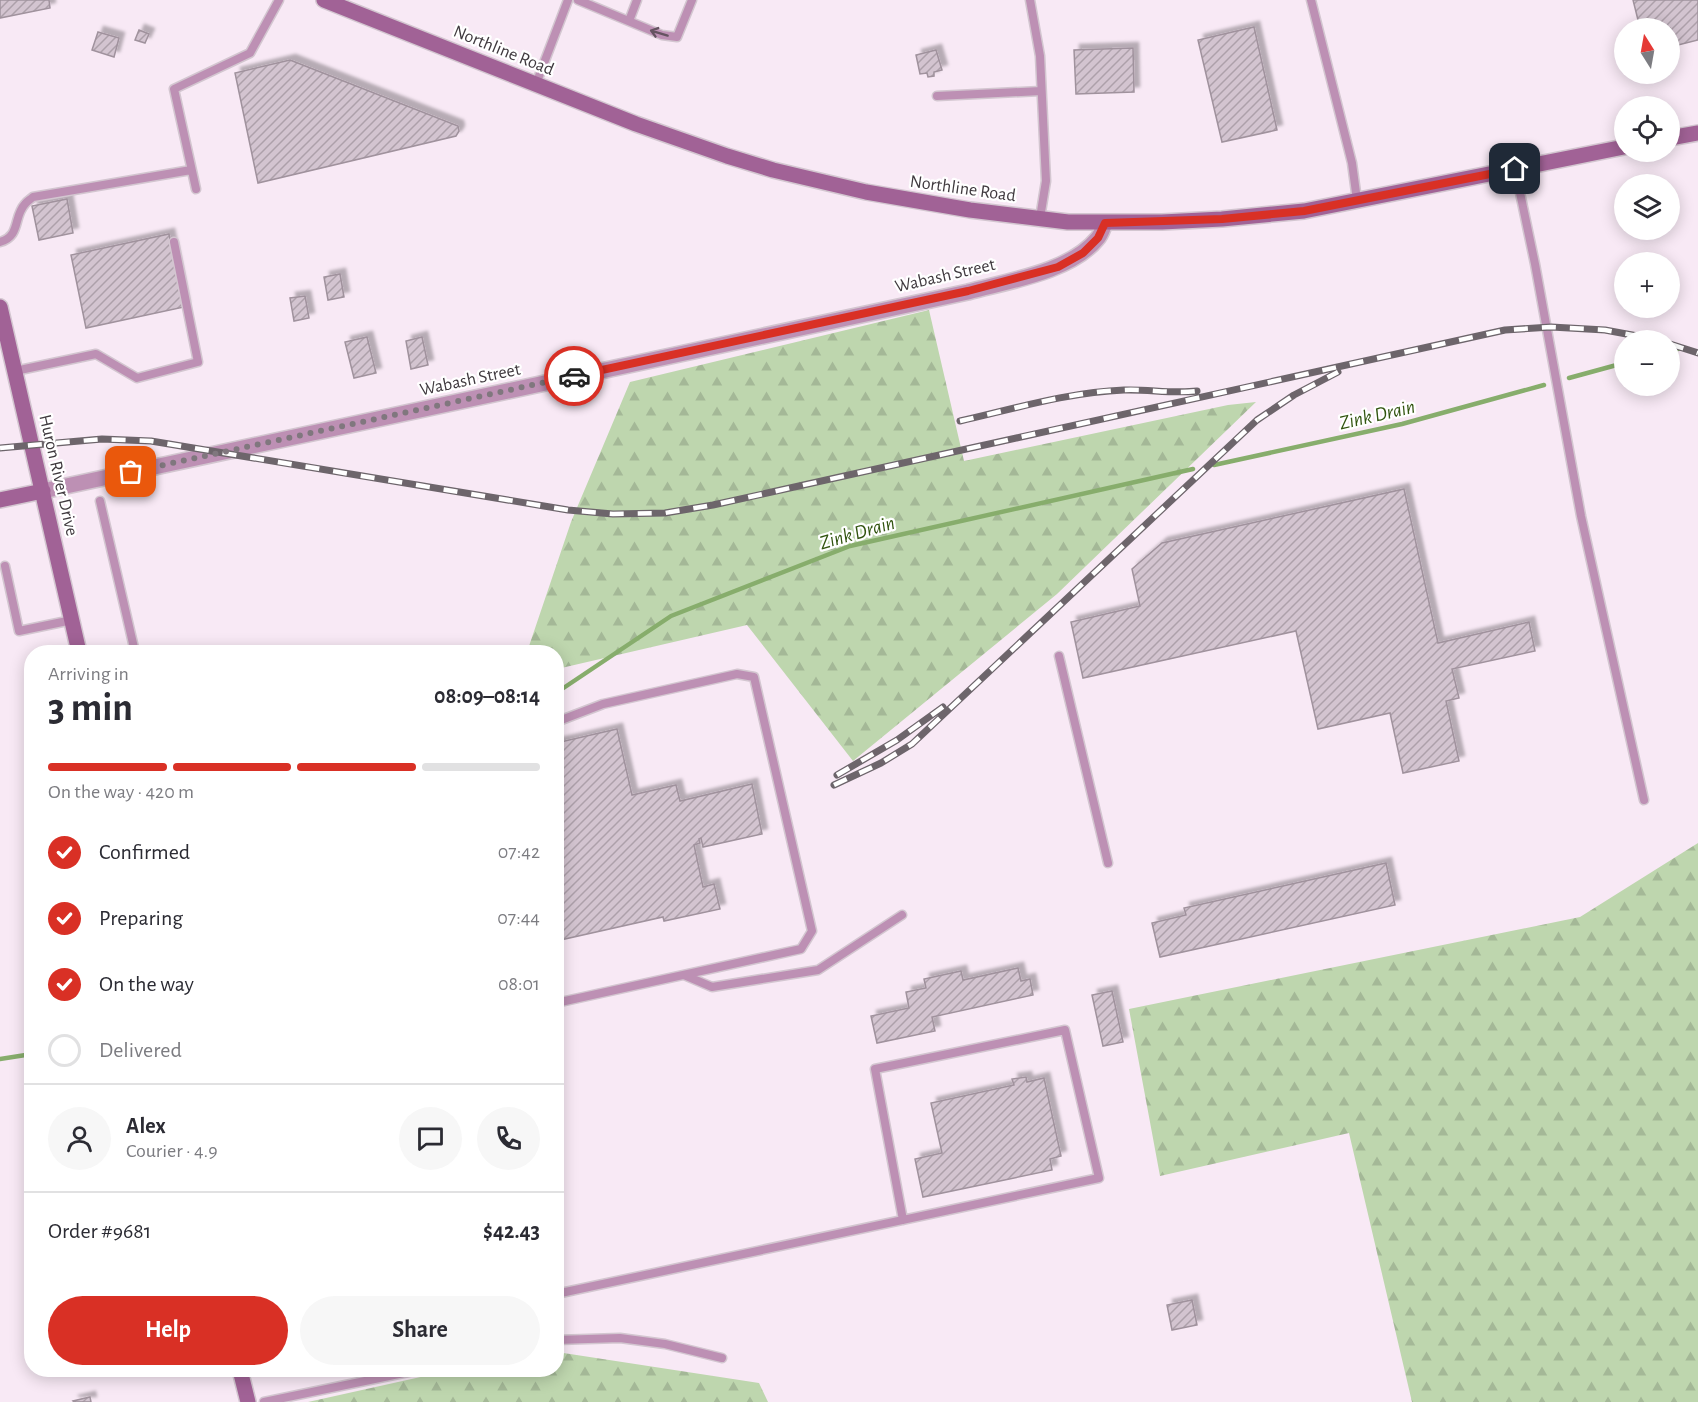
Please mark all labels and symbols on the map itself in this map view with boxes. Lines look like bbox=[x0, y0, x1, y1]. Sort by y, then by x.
north arrow bbox=[1614, 18, 1680, 84]
street label: Northline Road bbox=[451, 23, 556, 79]
one-way arrow bbox=[650, 27, 669, 38]
pin bbox=[1489, 143, 1540, 194]
street label: Northline Road bbox=[909, 173, 1017, 205]
street label: Wabash Street bbox=[893, 256, 997, 296]
courier bbox=[544, 346, 604, 406]
street label: Wabash Street bbox=[418, 360, 522, 399]
water label: Zink Drain bbox=[1337, 397, 1417, 433]
street label: Huron River Drive bbox=[35, 413, 81, 538]
pin bbox=[105, 446, 156, 497]
water label: Zink Drain bbox=[817, 513, 897, 553]

